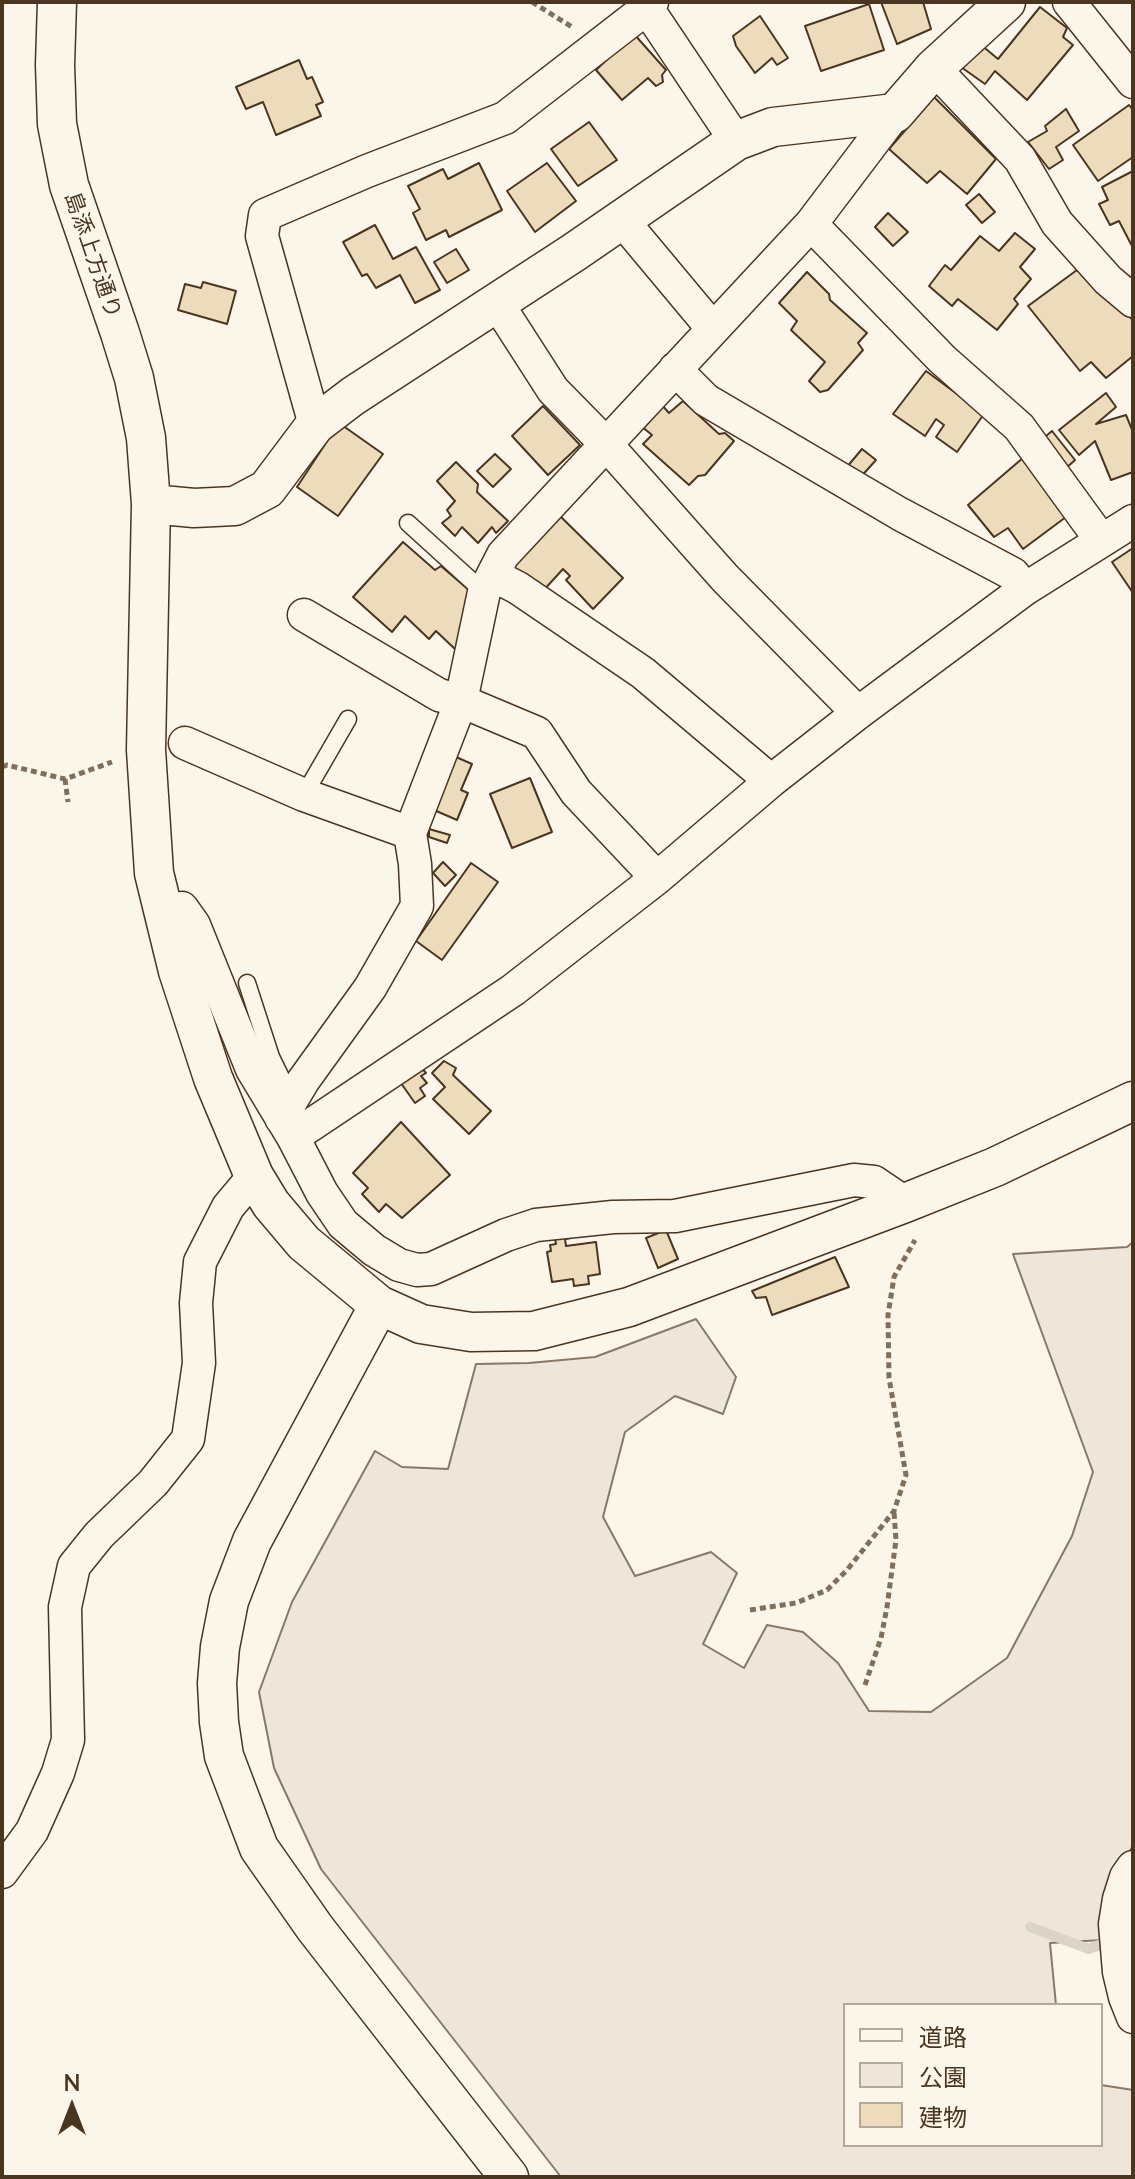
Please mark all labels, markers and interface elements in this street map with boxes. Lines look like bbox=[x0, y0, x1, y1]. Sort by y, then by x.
street label: 島添上方通り bbox=[59, 188, 127, 322]
legend bbox=[843, 2003, 1103, 2147]
text: 道路 bbox=[919, 2022, 967, 2051]
text: 公園 bbox=[919, 2062, 967, 2091]
north arrow bbox=[32, 2067, 112, 2147]
text: N bbox=[64, 2069, 80, 2096]
text: 建物 bbox=[919, 2102, 967, 2131]

